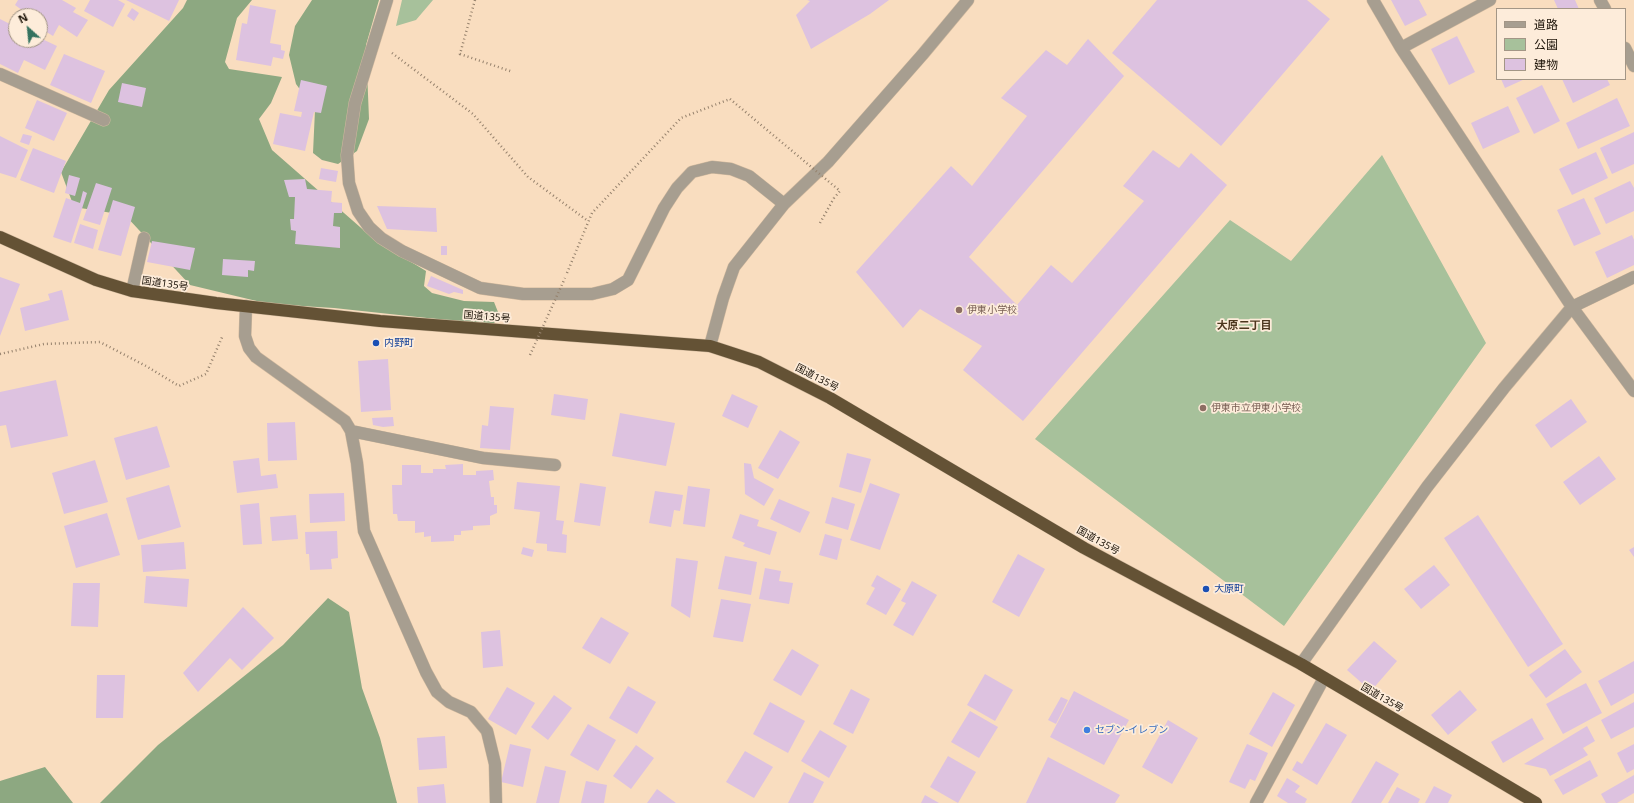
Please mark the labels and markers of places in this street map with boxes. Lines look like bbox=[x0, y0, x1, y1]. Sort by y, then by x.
place label: 伊東小学校 bbox=[967, 304, 1017, 316]
marker: 伊東小学校 bbox=[954, 305, 964, 315]
place label: 内野町 bbox=[384, 337, 414, 349]
marker: 内野町 bbox=[371, 338, 381, 348]
place label: 伊東市立伊東小学校 bbox=[1211, 402, 1301, 414]
marker: 伊東市立伊東小学校 bbox=[1198, 403, 1208, 413]
place label: 大原町 bbox=[1214, 583, 1244, 595]
marker: 大原町 bbox=[1201, 584, 1211, 594]
place label: セブン-イレブン bbox=[1095, 724, 1168, 736]
marker: セブン-イレブン bbox=[1082, 725, 1092, 735]

